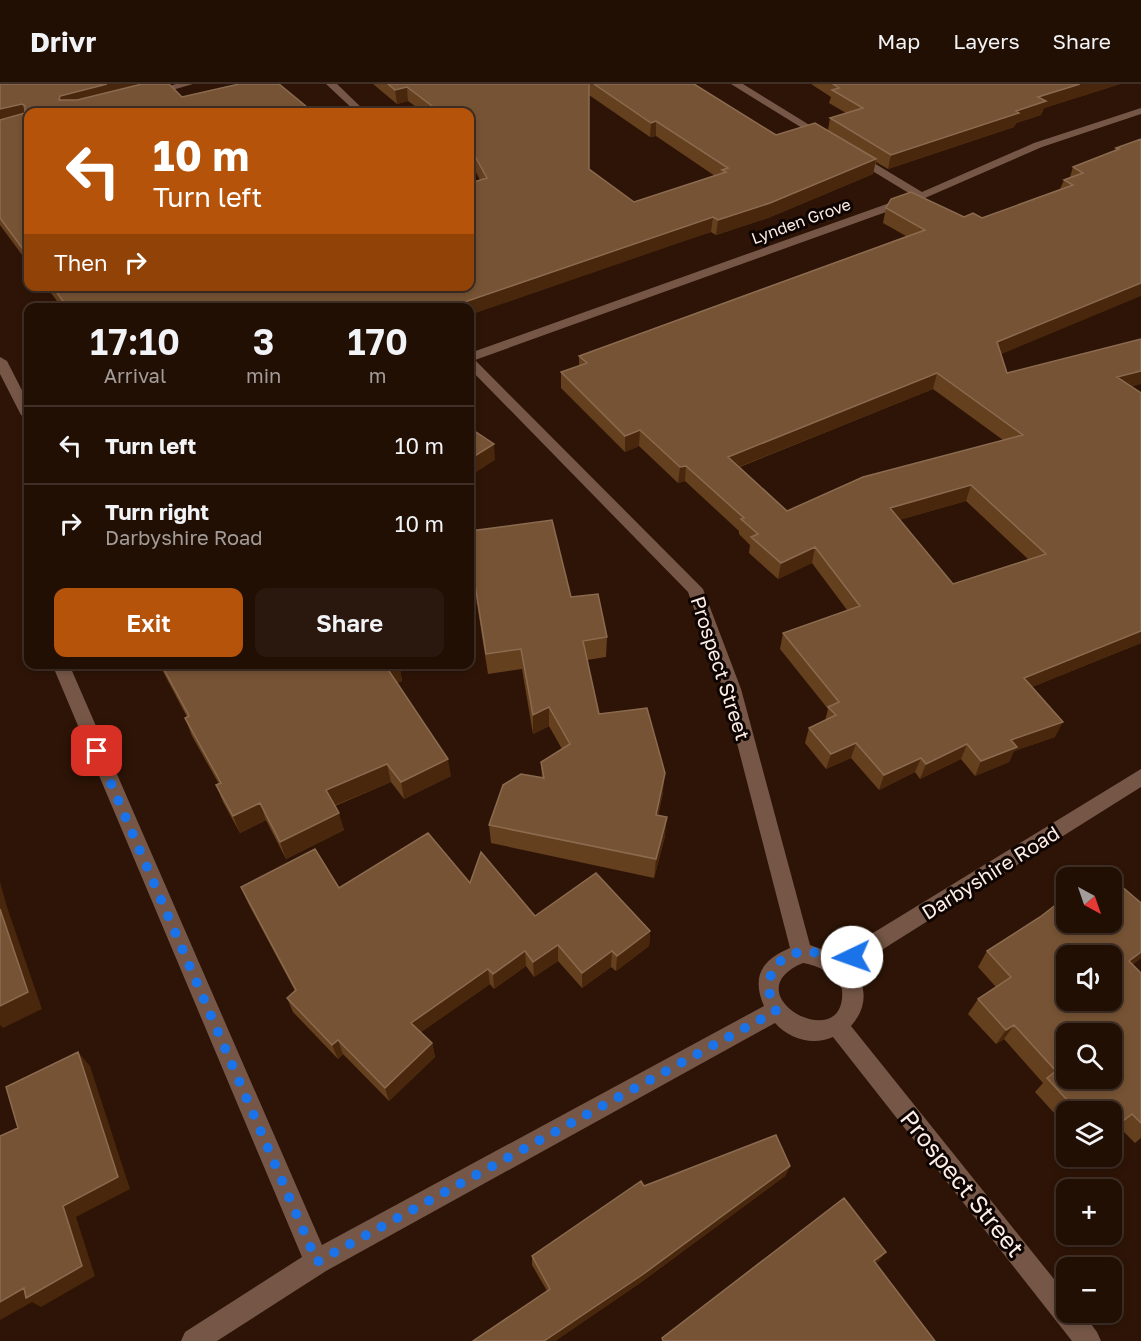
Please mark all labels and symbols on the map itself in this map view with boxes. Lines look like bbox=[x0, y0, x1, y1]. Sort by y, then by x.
street label: Lynden Grove bbox=[749, 194, 853, 248]
street label: Prospect Street bbox=[686, 593, 756, 743]
pin bbox=[71, 725, 122, 776]
street label: Darbyshire Road bbox=[917, 820, 1063, 924]
north arrow bbox=[1056, 867, 1122, 933]
position arrow bbox=[820, 925, 884, 989]
street label: Prospect Street bbox=[895, 1104, 1031, 1262]

